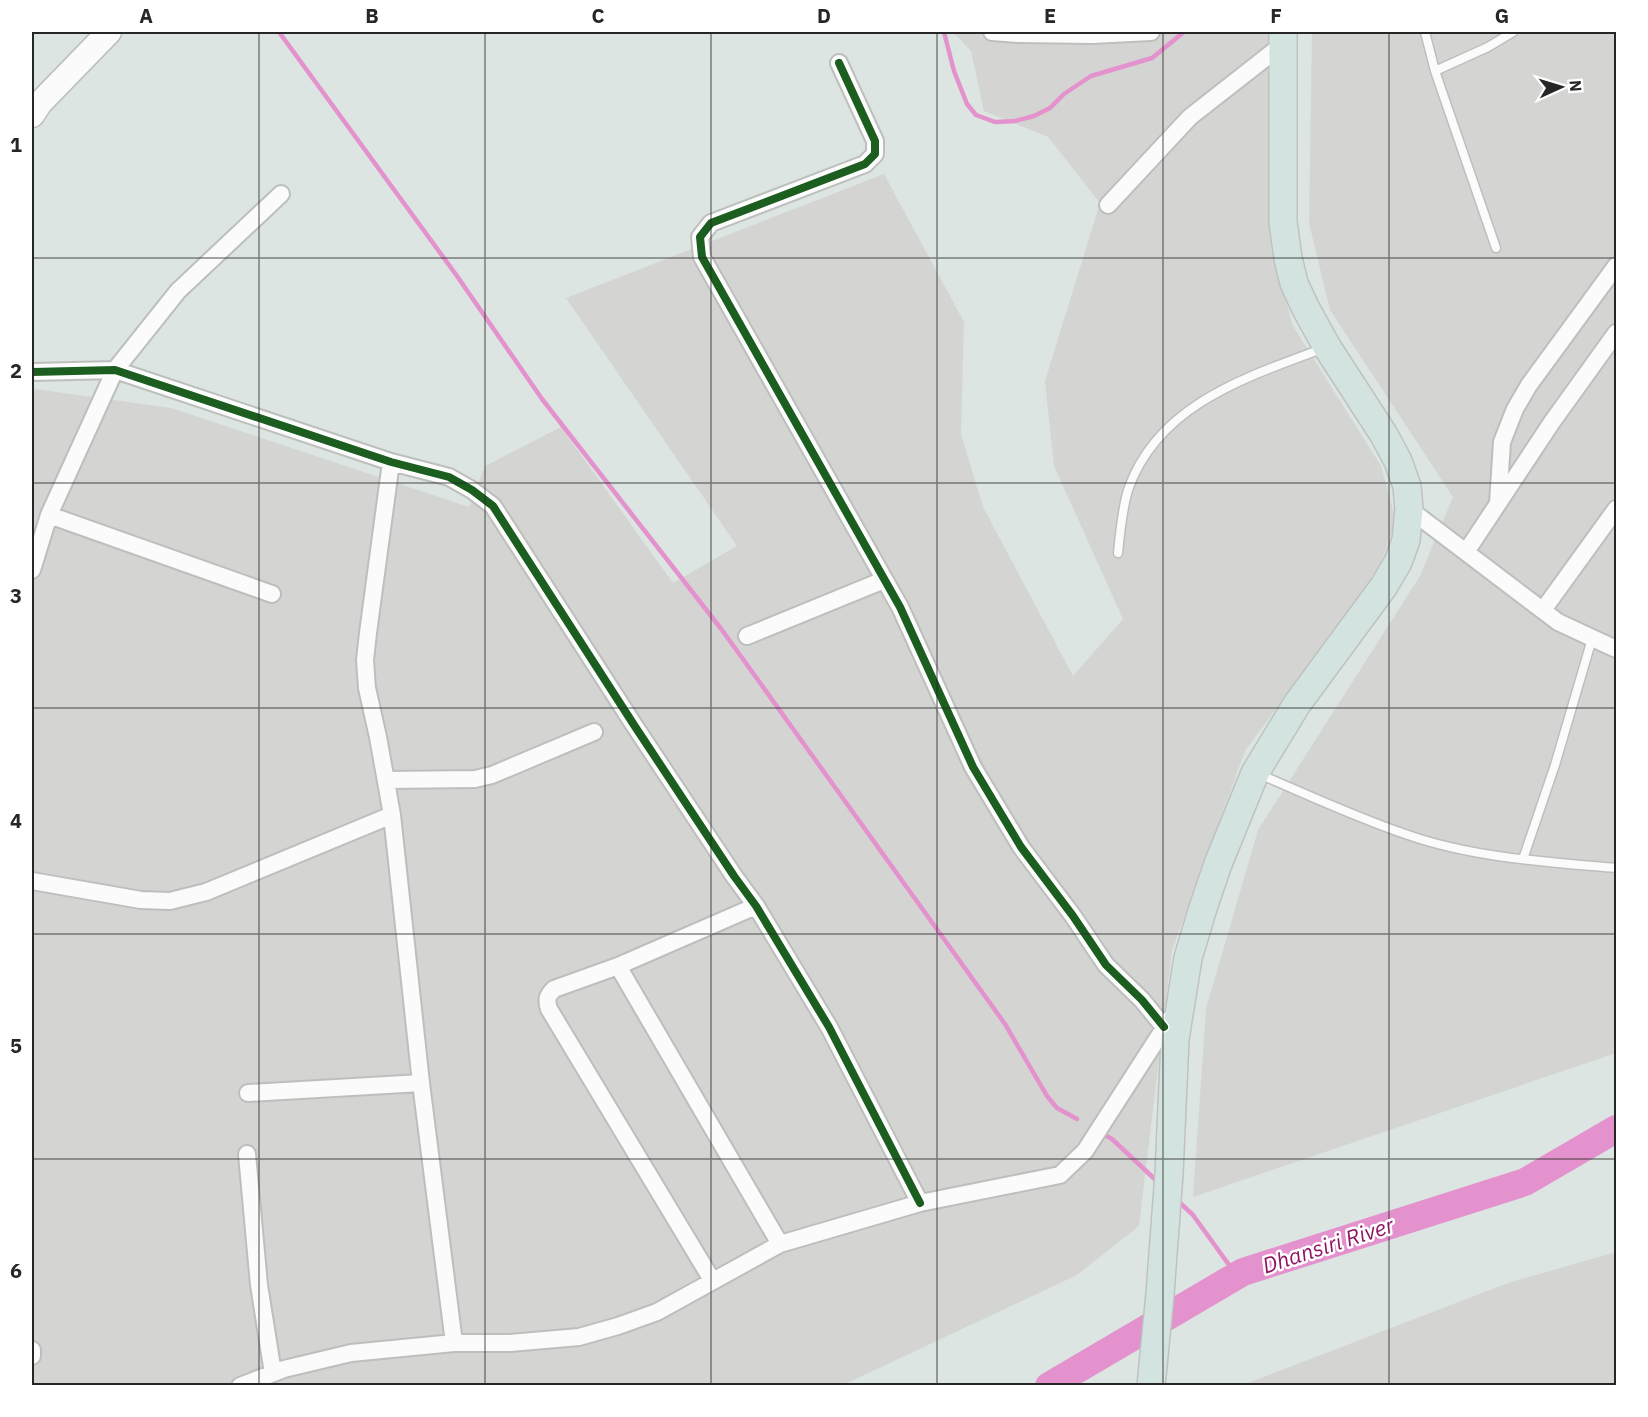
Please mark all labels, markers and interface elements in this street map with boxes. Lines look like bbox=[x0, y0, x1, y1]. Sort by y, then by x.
text: A bbox=[139, 2, 153, 29]
text: B bbox=[365, 2, 379, 29]
text: C bbox=[591, 2, 605, 29]
text: D bbox=[817, 2, 831, 29]
text: E bbox=[1044, 2, 1056, 29]
text: F bbox=[1270, 2, 1282, 29]
text: G bbox=[1495, 2, 1509, 29]
north arrow bbox=[1531, 57, 1591, 117]
text: N bbox=[1566, 79, 1586, 92]
text: 1 bbox=[10, 131, 22, 158]
text: 2 bbox=[10, 357, 22, 384]
text: 3 bbox=[10, 582, 22, 609]
text: 4 bbox=[10, 807, 22, 834]
text: 5 bbox=[10, 1032, 22, 1059]
water label: Dhansiri River bbox=[1258, 1209, 1398, 1279]
text: 6 bbox=[10, 1257, 22, 1284]

